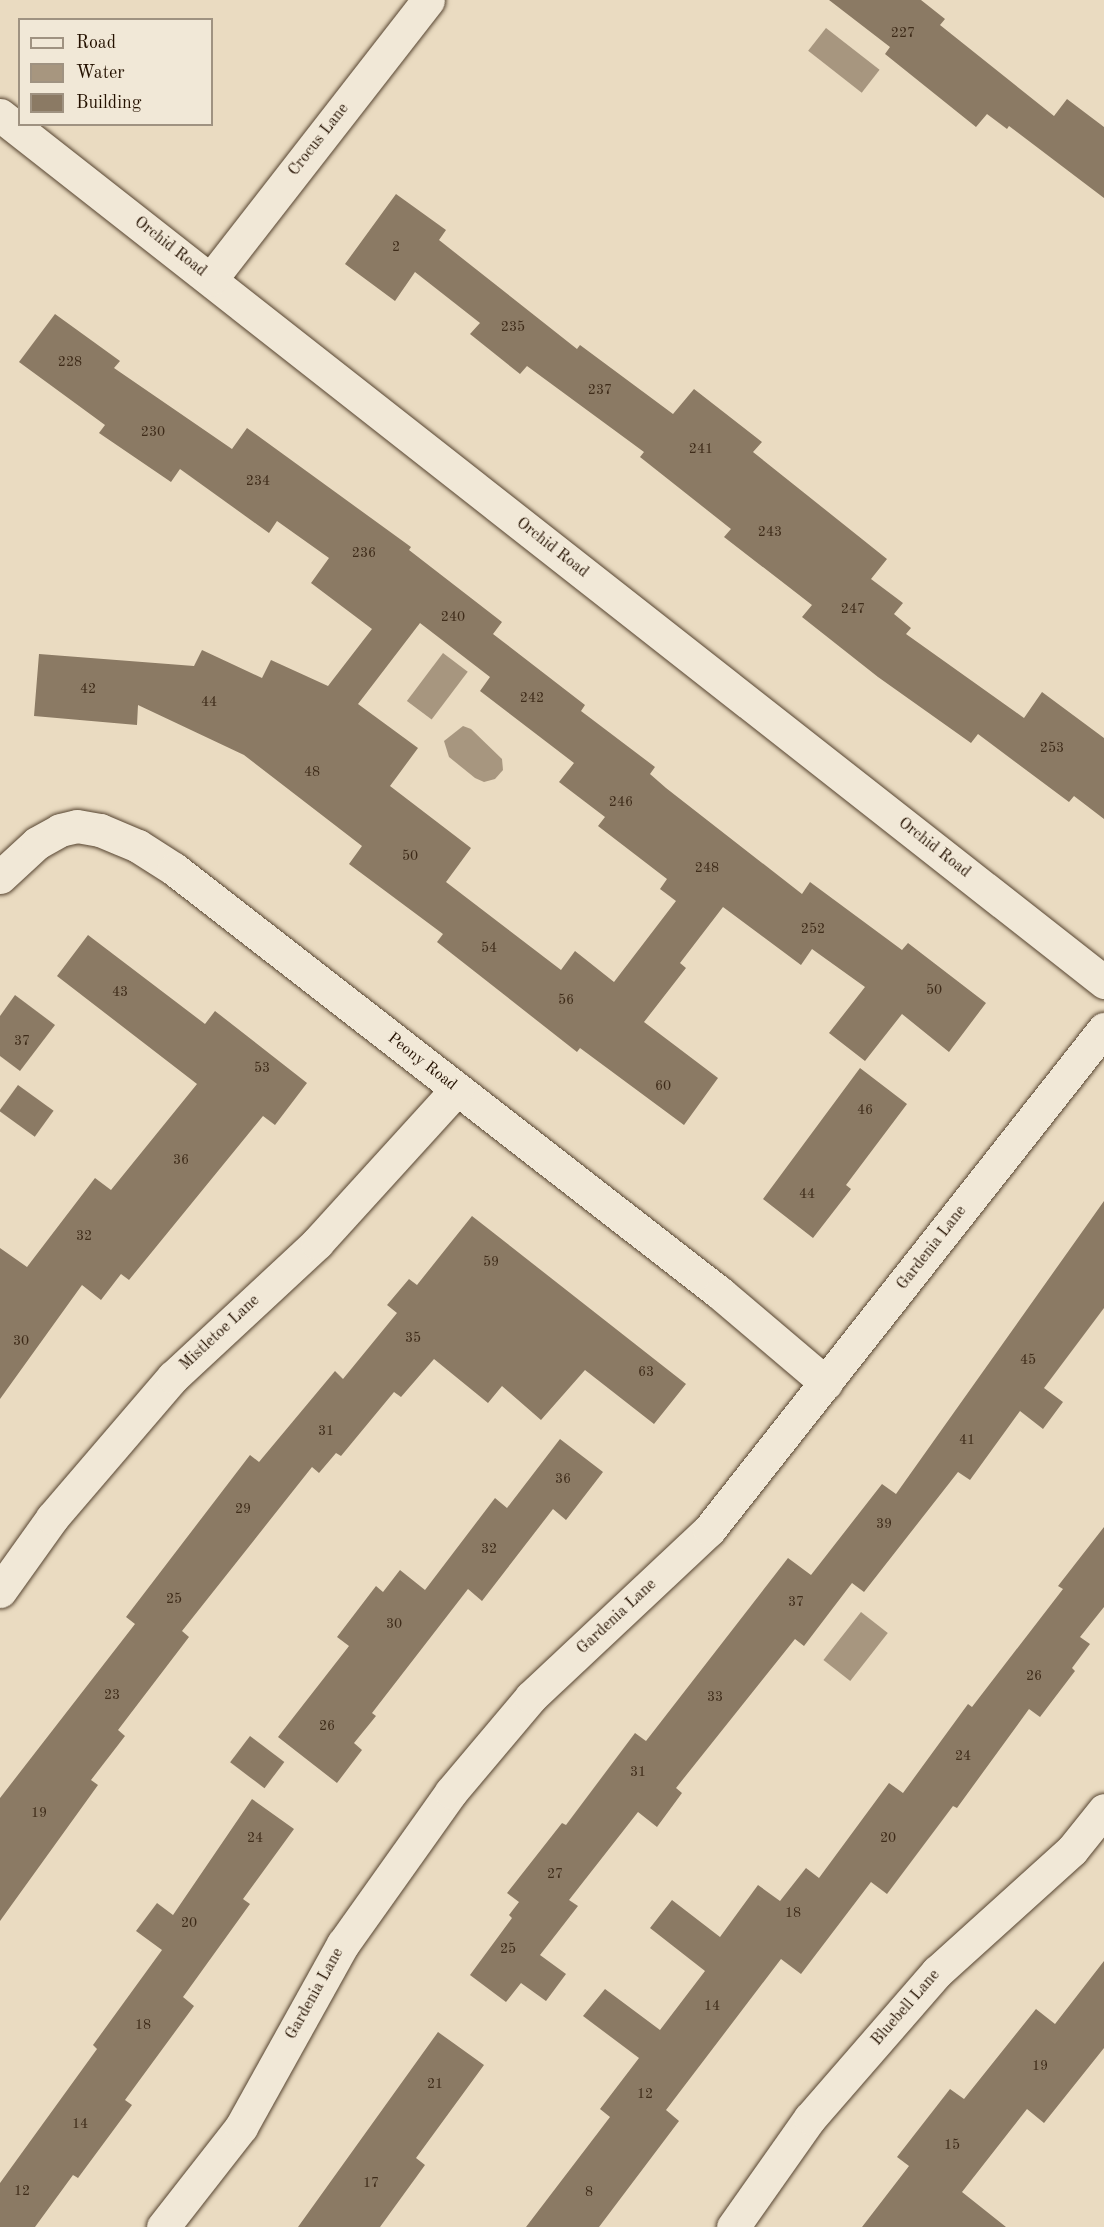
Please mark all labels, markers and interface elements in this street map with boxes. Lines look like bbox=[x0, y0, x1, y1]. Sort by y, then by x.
legend bbox=[18, 18, 213, 126]
house number: 227 bbox=[891, 25, 915, 41]
text: Road bbox=[76, 34, 116, 52]
text: Water bbox=[76, 64, 125, 82]
text: Building bbox=[76, 94, 141, 112]
street label: Crocus Lane bbox=[285, 100, 353, 180]
street label: Orchid Road bbox=[130, 213, 210, 281]
house number: 2 bbox=[392, 239, 400, 255]
house number: 235 bbox=[501, 319, 525, 335]
house number: 228 bbox=[58, 354, 82, 370]
house number: 237 bbox=[588, 382, 612, 398]
house number: 230 bbox=[141, 424, 165, 440]
house number: 241 bbox=[689, 441, 713, 457]
house number: 234 bbox=[246, 473, 270, 489]
street label: Orchid Road bbox=[512, 514, 592, 582]
house number: 243 bbox=[758, 524, 782, 540]
house number: 236 bbox=[352, 545, 376, 561]
house number: 247 bbox=[841, 601, 865, 617]
house number: 240 bbox=[441, 609, 465, 625]
house number: 42 bbox=[80, 681, 96, 697]
house number: 242 bbox=[520, 690, 544, 706]
house number: 44 bbox=[201, 694, 217, 710]
house number: 253 bbox=[1040, 740, 1064, 756]
house number: 48 bbox=[304, 764, 320, 780]
house number: 246 bbox=[609, 794, 633, 810]
street label: Orchid Road bbox=[894, 814, 974, 882]
house number: 50 bbox=[402, 848, 418, 864]
house number: 248 bbox=[695, 860, 719, 876]
house number: 252 bbox=[801, 921, 825, 937]
house number: 54 bbox=[481, 940, 497, 956]
house number: 50 bbox=[926, 982, 942, 998]
house number: 43 bbox=[112, 984, 128, 1000]
house number: 56 bbox=[558, 992, 574, 1008]
street label: Peony Road bbox=[384, 1029, 460, 1095]
house number: 37 bbox=[14, 1033, 30, 1049]
house number: 53 bbox=[254, 1060, 270, 1076]
house number: 60 bbox=[655, 1078, 671, 1094]
house number: 46 bbox=[857, 1102, 873, 1118]
house number: 36 bbox=[173, 1152, 189, 1168]
house number: 44 bbox=[799, 1186, 815, 1202]
street label: Gardenia Lane bbox=[893, 1202, 971, 1294]
house number: 32 bbox=[76, 1228, 92, 1244]
house number: 59 bbox=[483, 1254, 499, 1270]
street label: Mistletoe Lane bbox=[176, 1291, 264, 1375]
house number: 35 bbox=[405, 1330, 421, 1346]
house number: 30 bbox=[13, 1333, 29, 1349]
house number: 45 bbox=[1020, 1352, 1036, 1368]
house number: 63 bbox=[638, 1364, 654, 1380]
house number: 31 bbox=[318, 1423, 334, 1439]
house number: 41 bbox=[959, 1432, 975, 1448]
house number: 36 bbox=[555, 1471, 571, 1487]
house number: 29 bbox=[235, 1501, 251, 1517]
house number: 39 bbox=[876, 1516, 892, 1532]
house number: 32 bbox=[481, 1541, 497, 1557]
street label: Gardenia Lane bbox=[573, 1575, 661, 1659]
house number: 25 bbox=[166, 1591, 182, 1607]
house number: 37 bbox=[788, 1594, 804, 1610]
house number: 30 bbox=[386, 1616, 402, 1632]
house number: 26 bbox=[1026, 1668, 1042, 1684]
house number: 23 bbox=[104, 1687, 120, 1703]
house number: 33 bbox=[707, 1689, 723, 1705]
house number: 26 bbox=[319, 1718, 335, 1734]
house number: 24 bbox=[955, 1748, 971, 1764]
house number: 31 bbox=[630, 1764, 646, 1780]
house number: 19 bbox=[31, 1805, 47, 1821]
house number: 24 bbox=[247, 1830, 263, 1846]
house number: 20 bbox=[880, 1830, 896, 1846]
house number: 27 bbox=[547, 1866, 563, 1882]
house number: 18 bbox=[785, 1905, 801, 1921]
house number: 20 bbox=[181, 1915, 197, 1931]
house number: 25 bbox=[500, 1941, 516, 1957]
street label: Gardenia Lane bbox=[282, 1945, 348, 2043]
street label: Bluebell Lane bbox=[868, 1966, 944, 2050]
house number: 14 bbox=[704, 1998, 720, 2014]
house number: 18 bbox=[135, 2017, 151, 2033]
house number: 19 bbox=[1032, 2058, 1048, 2074]
house number: 21 bbox=[427, 2076, 443, 2092]
house number: 12 bbox=[637, 2086, 653, 2102]
house number: 14 bbox=[72, 2116, 88, 2132]
house number: 15 bbox=[944, 2137, 960, 2153]
house number: 17 bbox=[363, 2175, 379, 2191]
house number: 12 bbox=[14, 2183, 30, 2199]
house number: 8 bbox=[585, 2184, 593, 2200]

